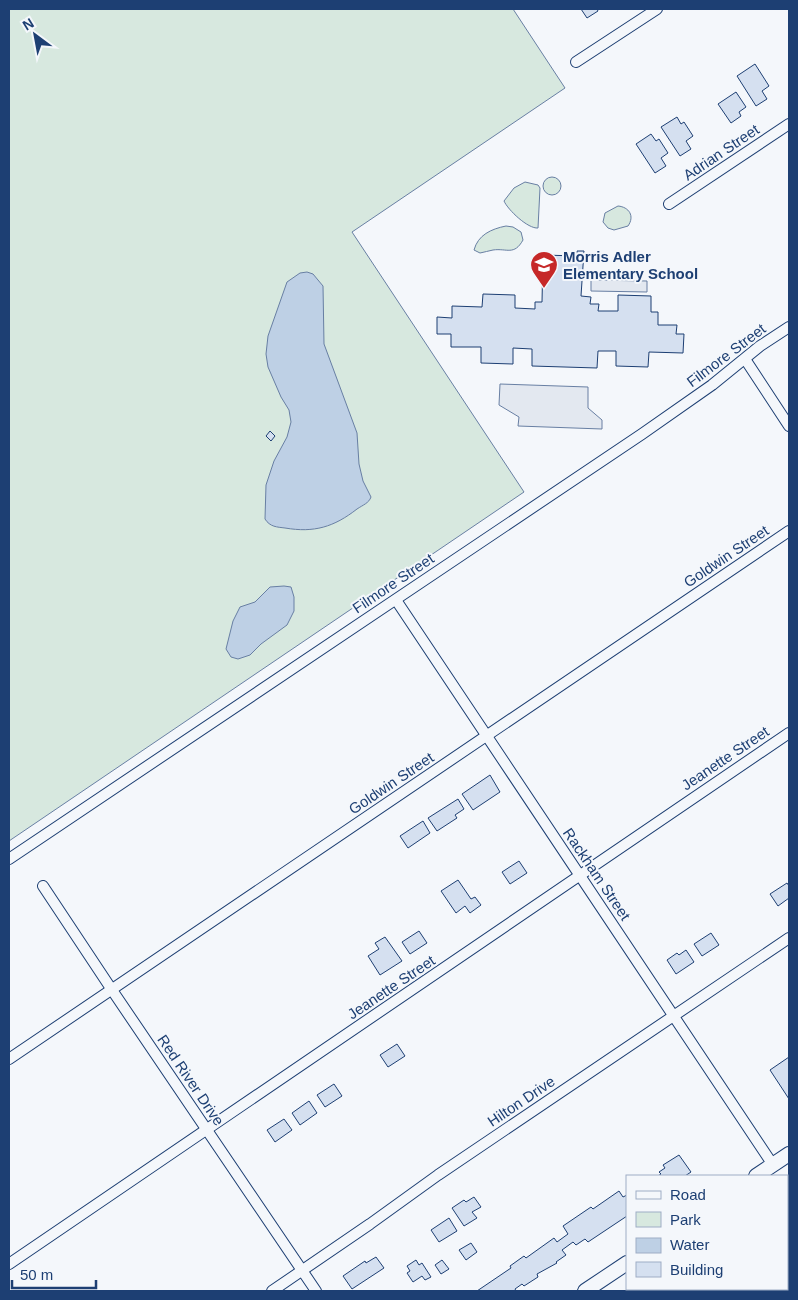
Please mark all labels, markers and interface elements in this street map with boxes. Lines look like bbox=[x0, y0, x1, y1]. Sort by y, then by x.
north arrow bbox=[10, 10, 60, 60]
text: N bbox=[20, 15, 37, 33]
street label: Adrian Street bbox=[680, 120, 763, 184]
place label: Morris Adler Elementary School bbox=[563, 248, 698, 282]
school or university icon: Morris Adler Elementary School bbox=[529, 250, 559, 289]
street label: Filmore Street bbox=[683, 319, 769, 390]
street label: Goldwin Street bbox=[680, 521, 772, 591]
street label: Filmore Street bbox=[349, 549, 437, 616]
street label: Jeanette Street bbox=[678, 722, 773, 793]
street label: Goldwin Street bbox=[345, 748, 437, 818]
street label: Rackham Street bbox=[560, 825, 635, 924]
street label: Jeanette Street bbox=[344, 951, 439, 1022]
street label: Red River Drive bbox=[154, 1031, 228, 1129]
street label: Hilton Drive bbox=[484, 1072, 558, 1130]
legend bbox=[626, 1175, 788, 1290]
text: Road bbox=[670, 1186, 706, 1203]
text: Park bbox=[670, 1211, 701, 1228]
text: Water bbox=[670, 1236, 709, 1253]
scale bar bbox=[12, 1258, 96, 1290]
text: Building bbox=[670, 1261, 723, 1278]
text: 50 m bbox=[20, 1266, 53, 1283]

